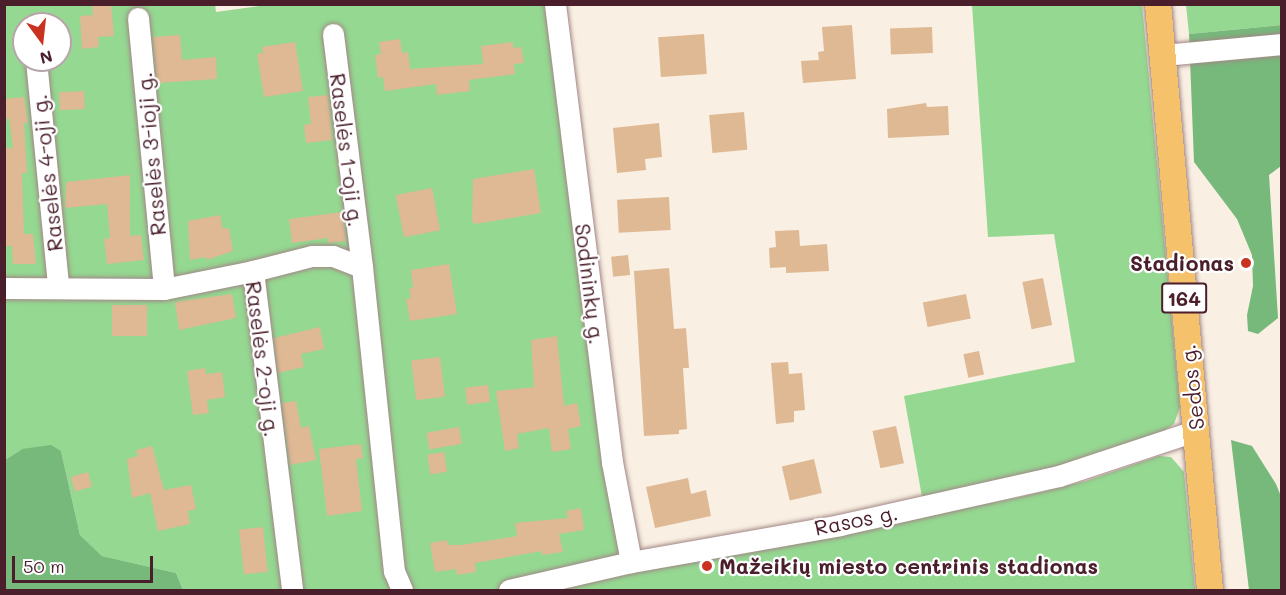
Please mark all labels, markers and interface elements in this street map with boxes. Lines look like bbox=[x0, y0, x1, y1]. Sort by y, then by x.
north arrow bbox=[12, 12, 72, 72]
text: N bbox=[38, 46, 55, 70]
street label: Raselės 3-ioji g. bbox=[131, 71, 171, 237]
street label: Raselės 1-oji g. bbox=[325, 72, 369, 228]
street label: Raselės 4-oji g. bbox=[26, 93, 68, 253]
street label: Sodininkų g. bbox=[570, 222, 610, 346]
place label: Stadionas bbox=[1130, 250, 1234, 276]
marker: Stadionas bbox=[1239, 256, 1253, 270]
street label: Raselės 2-oji g. bbox=[241, 280, 285, 438]
road number: 164 bbox=[1160, 281, 1208, 315]
street label: Sedos g. bbox=[1175, 343, 1209, 431]
street label: Rasos g. bbox=[812, 500, 900, 540]
scale bar bbox=[15, 544, 156, 582]
place label: Mažeikių miesto centrinis stadionas bbox=[719, 553, 1098, 579]
text: 50 m bbox=[23, 554, 65, 578]
marker: Mažeikių miesto centrinis stadionas bbox=[700, 559, 714, 573]

